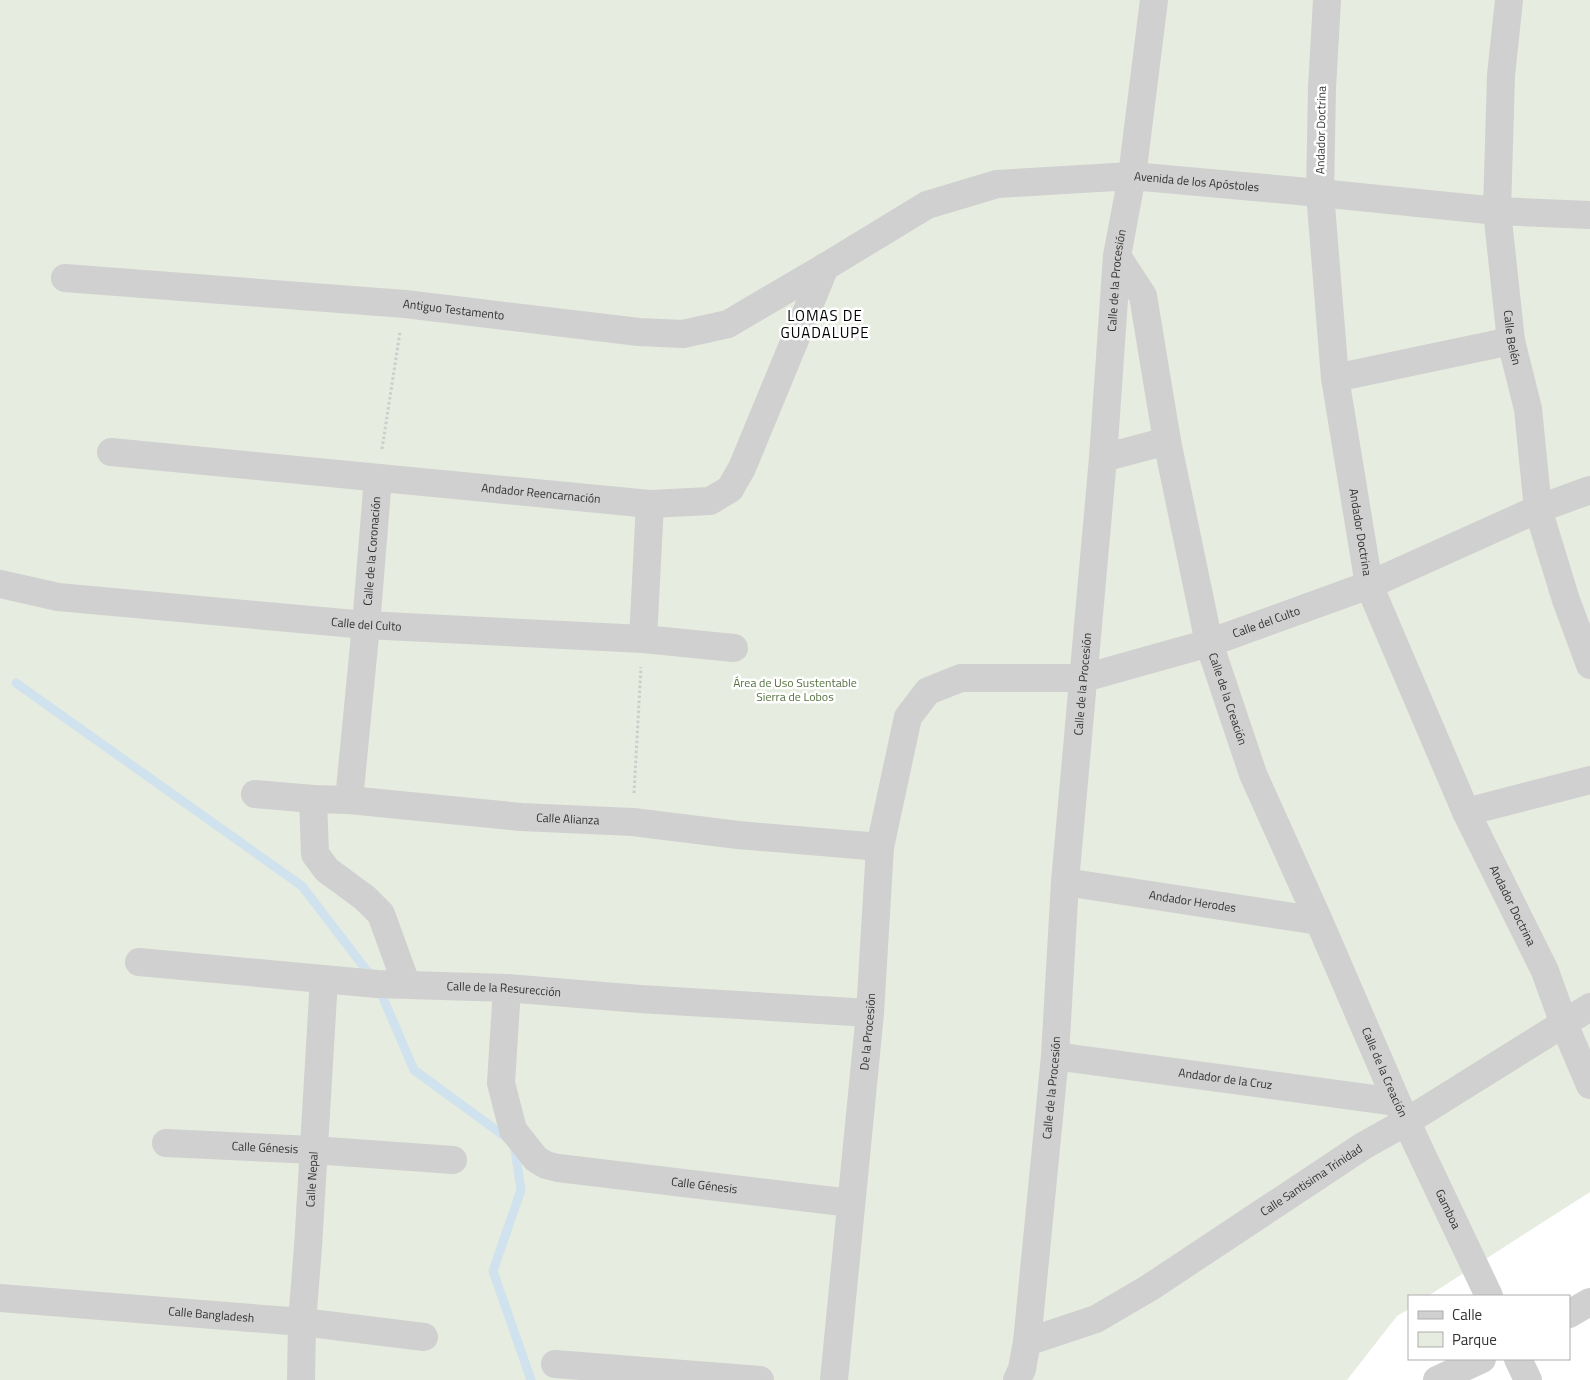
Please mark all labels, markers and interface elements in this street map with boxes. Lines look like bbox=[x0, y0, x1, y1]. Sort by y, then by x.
street label: Andador Doctrina bbox=[1310, 86, 1331, 174]
street label: Avenida de los Apóstoles bbox=[1133, 166, 1261, 197]
street label: Calle de la Procesión bbox=[1102, 227, 1131, 332]
street label: Antiguo Testamento bbox=[402, 294, 506, 325]
district label: LOMAS DE GUADALUPE bbox=[781, 304, 869, 344]
street label: Calle Belén bbox=[1499, 309, 1527, 367]
street label: Andador Reencarnación bbox=[480, 478, 602, 508]
street label: Andador Doctrina bbox=[1344, 487, 1377, 577]
street label: Calle de la Coronación bbox=[358, 496, 385, 606]
street label: Calle del Culto bbox=[1230, 601, 1303, 643]
street label: Calle del Culto bbox=[330, 612, 402, 636]
street label: Calle de la Procesión bbox=[1068, 632, 1096, 736]
street label: Calle de la Creación bbox=[1204, 650, 1253, 748]
park label: Área de Uso Sustentable Sierra de Lobos bbox=[733, 673, 857, 706]
street label: Calle Alianza bbox=[536, 808, 600, 829]
street label: Andador Doctrina bbox=[1485, 862, 1541, 949]
street label: Andador Herodes bbox=[1148, 885, 1238, 917]
street label: Calle de la Resurección bbox=[446, 976, 562, 1001]
street label: De la Procesión bbox=[854, 992, 880, 1071]
street label: Calle de la Creación bbox=[1357, 1024, 1413, 1120]
street label: Calle de la Procesión bbox=[1037, 1036, 1065, 1140]
street label: Andador de la Cruz bbox=[1177, 1063, 1274, 1094]
street label: Calle Génesis bbox=[231, 1136, 299, 1158]
street label: Calle Santisima Trinidad bbox=[1256, 1139, 1366, 1221]
street label: Calle Nepal bbox=[300, 1151, 323, 1208]
street label: Calle Génesis bbox=[670, 1172, 739, 1198]
street label: Gamboa bbox=[1431, 1186, 1466, 1232]
legend bbox=[1408, 1295, 1570, 1360]
street label: Calle Bangladesh bbox=[168, 1301, 255, 1327]
text: Calle bbox=[1452, 1303, 1482, 1326]
text: Parque bbox=[1452, 1328, 1497, 1351]

